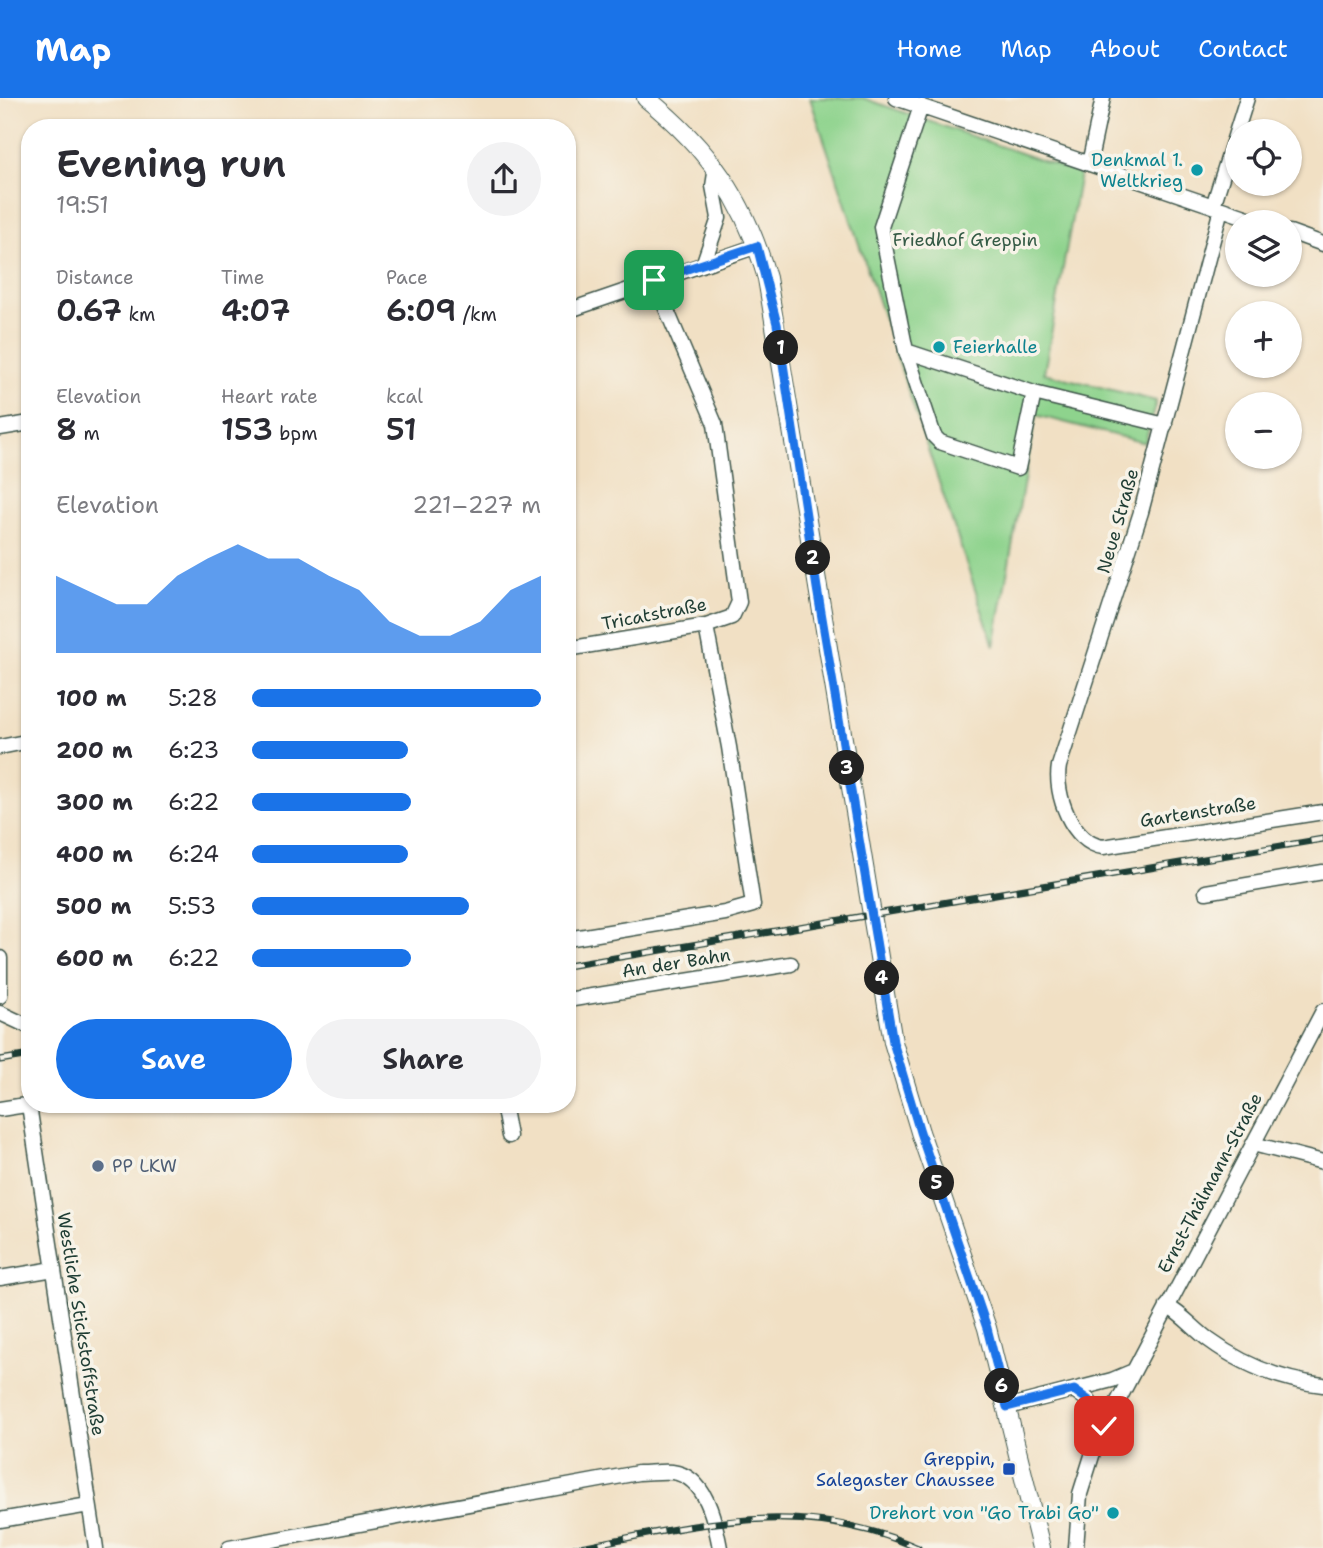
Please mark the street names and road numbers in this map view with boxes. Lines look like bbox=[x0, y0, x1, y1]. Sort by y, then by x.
street label: Neue Straße bbox=[1092, 466, 1144, 576]
street label: Tricatstraße bbox=[599, 592, 709, 636]
street label: Gartenstraße bbox=[1138, 791, 1258, 833]
street label: An der Bahn bbox=[620, 943, 732, 983]
street label: Ernst-Thälmann-Straße bbox=[1152, 1089, 1268, 1277]
street label: Westliche Stickstoffstraße bbox=[51, 1210, 111, 1438]

